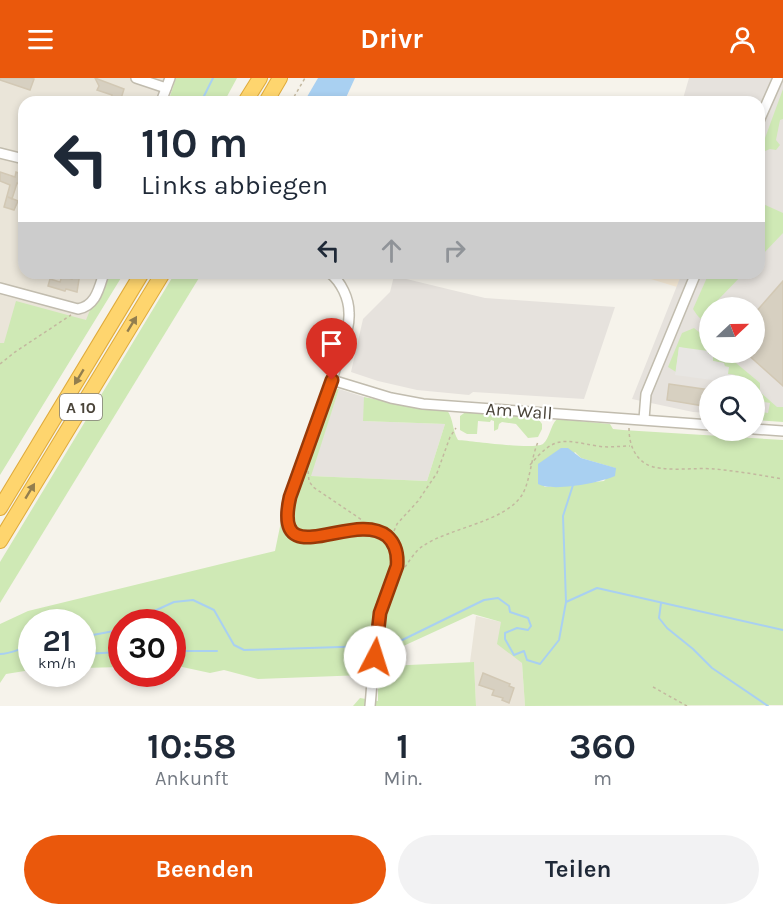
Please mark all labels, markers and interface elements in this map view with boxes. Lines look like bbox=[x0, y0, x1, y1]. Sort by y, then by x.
icon: menu bbox=[24, 23, 57, 56]
text: Drivr bbox=[360, 23, 423, 55]
icon: person bbox=[726, 23, 759, 56]
text: 110 m bbox=[141, 118, 248, 168]
icon: left bbox=[42, 120, 120, 198]
text: Links abbiegen bbox=[141, 169, 328, 201]
icon: left bbox=[312, 234, 345, 267]
icon: ahead bbox=[375, 234, 408, 267]
icon: right bbox=[438, 234, 471, 267]
north arrow bbox=[699, 297, 765, 363]
map controls bbox=[699, 297, 765, 441]
one-way arrow bbox=[126, 316, 137, 332]
pin bbox=[306, 318, 357, 380]
icon: arrive bbox=[315, 327, 348, 360]
one-way arrow bbox=[74, 369, 84, 386]
button: search bbox=[699, 375, 765, 441]
road number: A 10 bbox=[60, 394, 102, 420]
street label: Am Wall bbox=[485, 398, 553, 424]
one-way arrow bbox=[25, 483, 36, 499]
speed limit sign: 30 bbox=[108, 609, 186, 687]
text: 21 bbox=[43, 623, 71, 659]
position arrow bbox=[343, 625, 407, 689]
text: km/h bbox=[38, 654, 76, 672]
text: 10:58 bbox=[147, 725, 237, 767]
text: 1 bbox=[396, 725, 409, 767]
text: 360 bbox=[569, 725, 636, 767]
text: Ankunft bbox=[155, 767, 228, 790]
text: Min. bbox=[383, 767, 422, 790]
text: m bbox=[593, 767, 612, 790]
button: Beenden bbox=[24, 835, 386, 904]
button: Teilen bbox=[398, 835, 759, 904]

